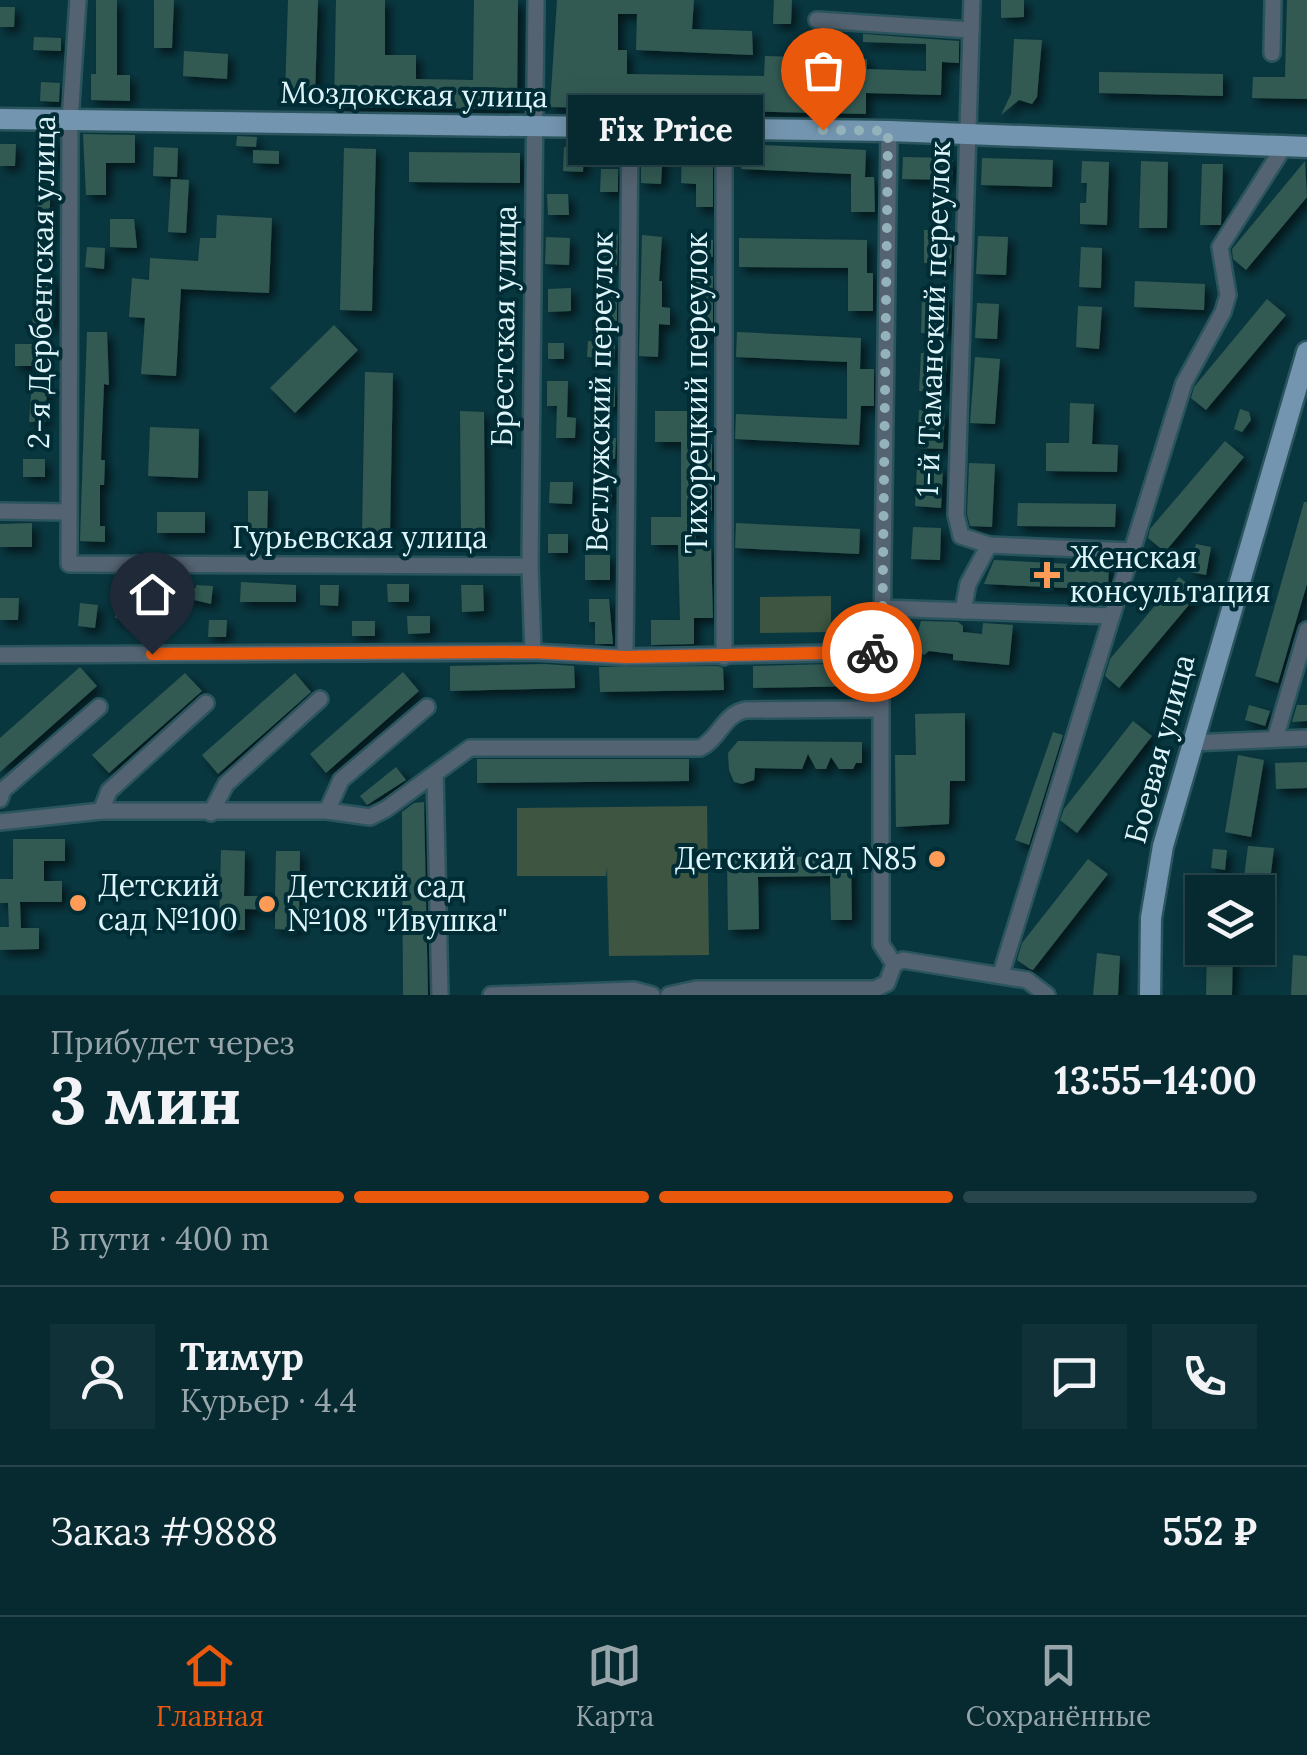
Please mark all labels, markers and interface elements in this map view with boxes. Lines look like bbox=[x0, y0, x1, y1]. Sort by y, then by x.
pin bbox=[781, 28, 866, 131]
icon: bag bbox=[796, 43, 851, 98]
street label: Моздокская улица bbox=[280, 73, 548, 116]
callout: Fix Price bbox=[568, 95, 763, 165]
text: Fix Price bbox=[598, 109, 733, 150]
street label: 2-я Дербентская улица bbox=[19, 115, 64, 449]
street label: 1-й Таманский переулок bbox=[908, 141, 959, 497]
street label: Брестская улица bbox=[482, 205, 525, 447]
street label: Ветлужский переулок bbox=[577, 232, 622, 552]
street label: Тихорецкий переулок bbox=[677, 232, 716, 554]
street label: Гурьевская улица bbox=[232, 518, 488, 557]
place label: Женская консультация bbox=[1070, 538, 1271, 611]
pin bbox=[110, 552, 195, 655]
marker: Женская консультация bbox=[1034, 562, 1060, 588]
icon: home bbox=[125, 567, 180, 622]
courier bbox=[822, 602, 922, 702]
icon: bike bbox=[845, 625, 900, 680]
street label: Боевая улица bbox=[1116, 650, 1203, 848]
place label: Детский сад N85 bbox=[675, 839, 917, 877]
marker: Детский сад N85 bbox=[926, 848, 948, 870]
place label: Детский сад №100 bbox=[98, 866, 238, 938]
place label: Детский сад №108 "Ивушка" bbox=[287, 867, 508, 940]
map controls bbox=[1185, 875, 1275, 965]
button: layers bbox=[1185, 875, 1275, 965]
marker: Детский сад №100 bbox=[67, 892, 89, 914]
marker: Детский сад №108 "Ивушка" bbox=[256, 893, 278, 915]
text: Прибудет через bbox=[50, 1022, 294, 1063]
text: 13:55–14:00 bbox=[1054, 1056, 1257, 1104]
text: 3 мин bbox=[50, 1059, 242, 1142]
text: В пути · 400 m bbox=[50, 1218, 270, 1259]
button: person bbox=[50, 1324, 155, 1429]
button: chat bbox=[1022, 1324, 1127, 1429]
button: phone bbox=[1152, 1324, 1257, 1429]
text: Тимур bbox=[180, 1332, 304, 1380]
text: Курьер · 4.4 bbox=[180, 1380, 357, 1421]
text: Заказ #9888 bbox=[50, 1507, 278, 1555]
text: 552 ₽ bbox=[1162, 1507, 1257, 1555]
tab: Главная bbox=[156, 1638, 264, 1734]
tab: Карта bbox=[576, 1638, 654, 1734]
tab: Сохранённые bbox=[966, 1638, 1151, 1734]

